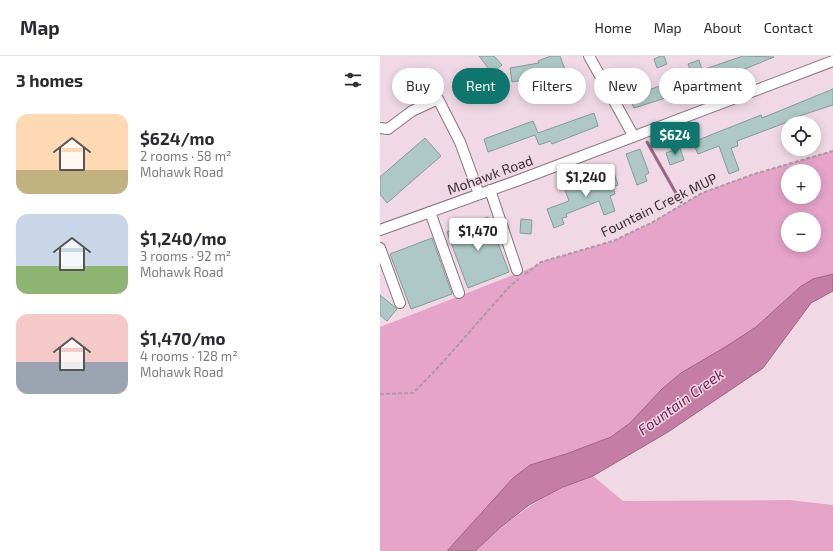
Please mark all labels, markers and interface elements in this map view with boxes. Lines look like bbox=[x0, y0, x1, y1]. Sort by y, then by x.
text: Map bbox=[20, 16, 60, 39]
text: Home bbox=[595, 19, 632, 36]
text: Map bbox=[654, 19, 682, 36]
text: About bbox=[704, 19, 742, 36]
text: Contact bbox=[764, 19, 813, 36]
chip: Buy bbox=[392, 68, 444, 104]
chip: Rent bbox=[452, 68, 510, 104]
chip: Filters bbox=[518, 68, 586, 104]
chip: New bbox=[594, 68, 651, 104]
chip: Apartment bbox=[659, 68, 756, 104]
icon: filters bbox=[342, 69, 364, 91]
text: 3 homes bbox=[16, 70, 83, 90]
map controls bbox=[781, 116, 821, 252]
button: locate bbox=[781, 116, 821, 156]
pin: $624 bbox=[651, 122, 699, 156]
text: $624 bbox=[659, 127, 691, 143]
text: $624/mo bbox=[140, 128, 214, 148]
icon: home bbox=[48, 130, 96, 178]
text: 2 rooms · 58 m² bbox=[140, 148, 231, 164]
street label: Mohawk Road bbox=[445, 151, 535, 198]
text: Mohawk Road bbox=[140, 164, 224, 180]
pin: $1,240 bbox=[553, 164, 619, 198]
button: + bbox=[781, 164, 821, 204]
text: $1,240 bbox=[566, 169, 606, 185]
street label: Fountain Creek MUP bbox=[598, 169, 720, 240]
button: − bbox=[781, 212, 821, 252]
pin: $1,470 bbox=[445, 218, 511, 252]
text: $1,470 bbox=[458, 223, 498, 239]
text: $1,240/mo bbox=[140, 228, 227, 248]
icon: home bbox=[48, 230, 96, 278]
text: 3 rooms · 92 m² bbox=[140, 248, 231, 264]
text: Mohawk Road bbox=[140, 264, 224, 280]
text: $1,470/mo bbox=[140, 328, 226, 348]
icon: home bbox=[48, 330, 96, 378]
text: 4 rooms · 128 m² bbox=[140, 348, 238, 364]
text: Mohawk Road bbox=[140, 364, 224, 380]
water label: Fountain Creek bbox=[634, 364, 727, 438]

